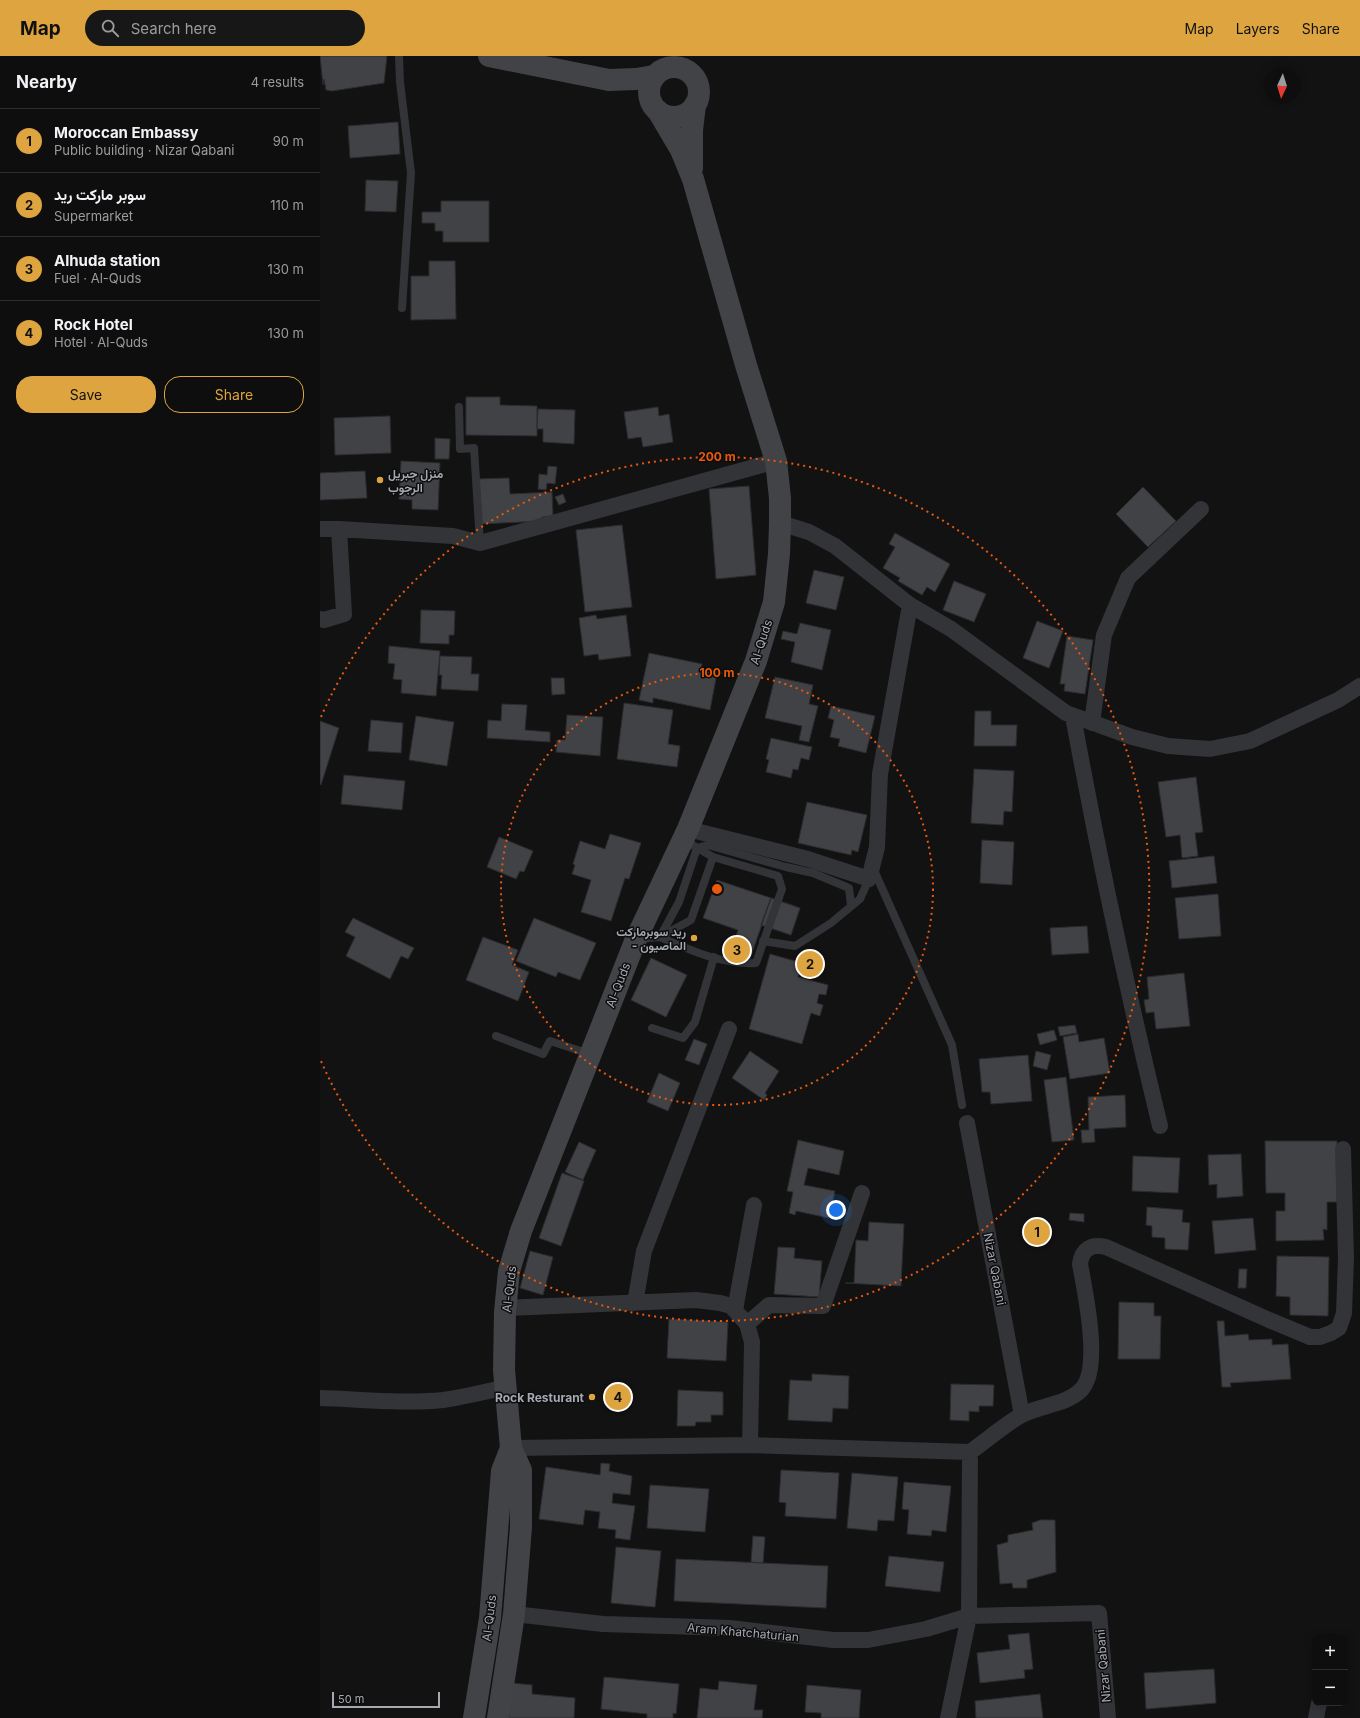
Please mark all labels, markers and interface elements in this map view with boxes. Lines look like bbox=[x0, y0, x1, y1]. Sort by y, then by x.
search box bbox=[85, 10, 365, 46]
text: Map bbox=[20, 17, 61, 40]
icon: search bbox=[99, 17, 121, 39]
text: Search here bbox=[131, 19, 216, 38]
text: Map bbox=[1185, 20, 1214, 37]
text: Layers bbox=[1236, 20, 1280, 37]
text: Share bbox=[1302, 20, 1340, 37]
north arrow bbox=[1264, 68, 1300, 104]
text: Nearby bbox=[16, 72, 77, 92]
text: 4 results bbox=[251, 74, 304, 90]
text: Moroccan Embassy bbox=[54, 123, 198, 142]
text: 1 bbox=[26, 133, 32, 149]
text: 90 m bbox=[273, 133, 304, 149]
text: Public building · Nizar Qabani bbox=[54, 142, 235, 158]
text: سوبر ماركت ريد bbox=[54, 185, 146, 204]
text: 2 bbox=[25, 197, 33, 213]
text: 110 m bbox=[270, 197, 304, 213]
text: Supermarket bbox=[54, 208, 133, 224]
text: Alhuda station bbox=[54, 251, 160, 270]
text: 3 bbox=[25, 261, 33, 277]
text: 130 m bbox=[267, 261, 304, 277]
text: Fuel · Al-Quds bbox=[54, 270, 141, 286]
text: Rock Hotel bbox=[54, 315, 133, 334]
text: 4 bbox=[25, 325, 33, 341]
text: 130 m bbox=[267, 325, 304, 341]
text: Hotel · Al-Quds bbox=[54, 334, 148, 350]
button: Save bbox=[16, 376, 156, 413]
button: Share bbox=[164, 376, 304, 413]
text: 200 m bbox=[698, 449, 736, 464]
place label: منزل جبريل الرجوب bbox=[388, 466, 444, 496]
marker: منزل جبريل الرجوب bbox=[375, 475, 385, 485]
street label: Al-Quds bbox=[747, 617, 775, 667]
text: 100 m bbox=[699, 665, 735, 680]
centre of rings bbox=[710, 882, 724, 896]
place label: ريد سوبرماركت - الماصيون bbox=[616, 924, 686, 954]
marker: ريد سوبرماركت - الماصيون bbox=[689, 933, 699, 943]
pin: 3 bbox=[724, 935, 750, 965]
pin: 2 bbox=[797, 949, 823, 979]
street label: Al-Quds bbox=[603, 961, 633, 1009]
your location bbox=[826, 1200, 846, 1220]
pin: 1 bbox=[1024, 1217, 1050, 1247]
street label: Nizar Qabani bbox=[981, 1232, 1009, 1307]
street label: Al-Quds bbox=[499, 1265, 519, 1313]
pin: 4 bbox=[605, 1382, 631, 1412]
place label: Rock Resturant bbox=[495, 1390, 585, 1405]
marker: Rock Resturant bbox=[587, 1392, 597, 1402]
street label: Al-Quds bbox=[479, 1594, 499, 1642]
street label: Aram Khatchaturian bbox=[686, 1620, 800, 1644]
street label: Nizar Qabani bbox=[1092, 1629, 1114, 1703]
map controls bbox=[1312, 1634, 1348, 1706]
button: + bbox=[1312, 1634, 1348, 1670]
button: − bbox=[1312, 1670, 1348, 1706]
scale bar bbox=[332, 1690, 440, 1709]
text: 50 m bbox=[338, 1692, 364, 1706]

